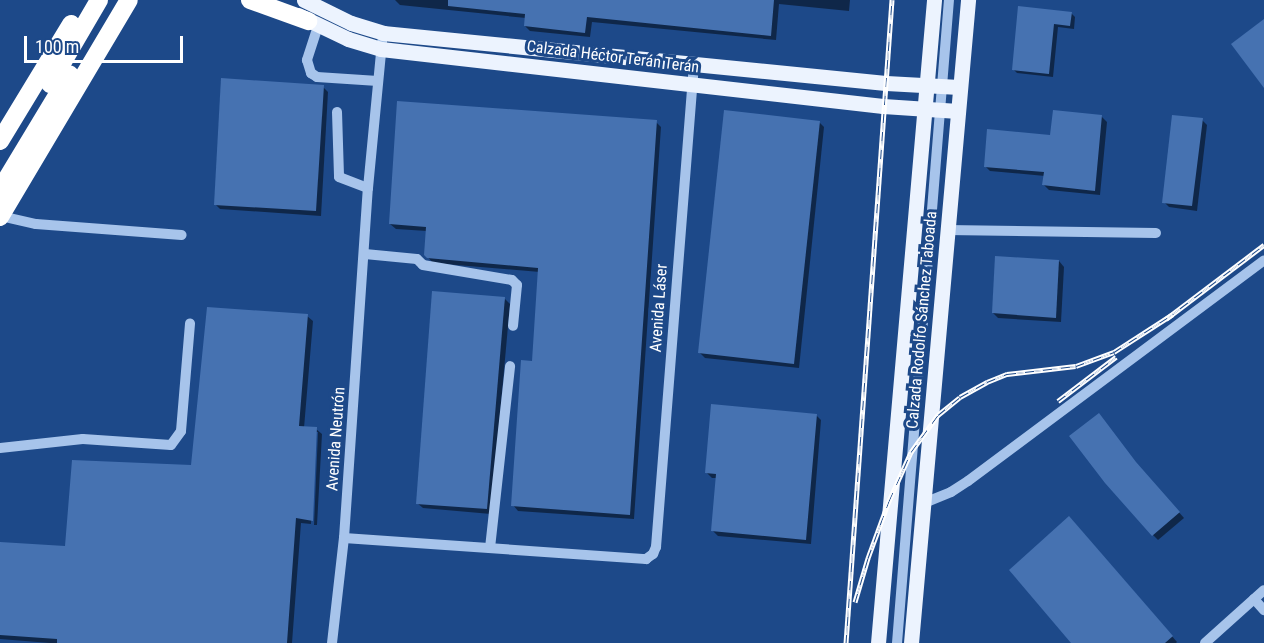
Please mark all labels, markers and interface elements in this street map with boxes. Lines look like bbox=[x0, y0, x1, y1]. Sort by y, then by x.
scale bar bbox=[27, 24, 186, 62]
text: 100 m bbox=[35, 36, 79, 57]
street label: Calzada Héctor Terán Terán bbox=[525, 37, 701, 77]
street label: Calzada Rodolfo Sánchez Taboada bbox=[903, 210, 941, 430]
street label: Avenida Láser bbox=[646, 263, 672, 353]
street label: Avenida Neutrón bbox=[323, 386, 349, 492]

